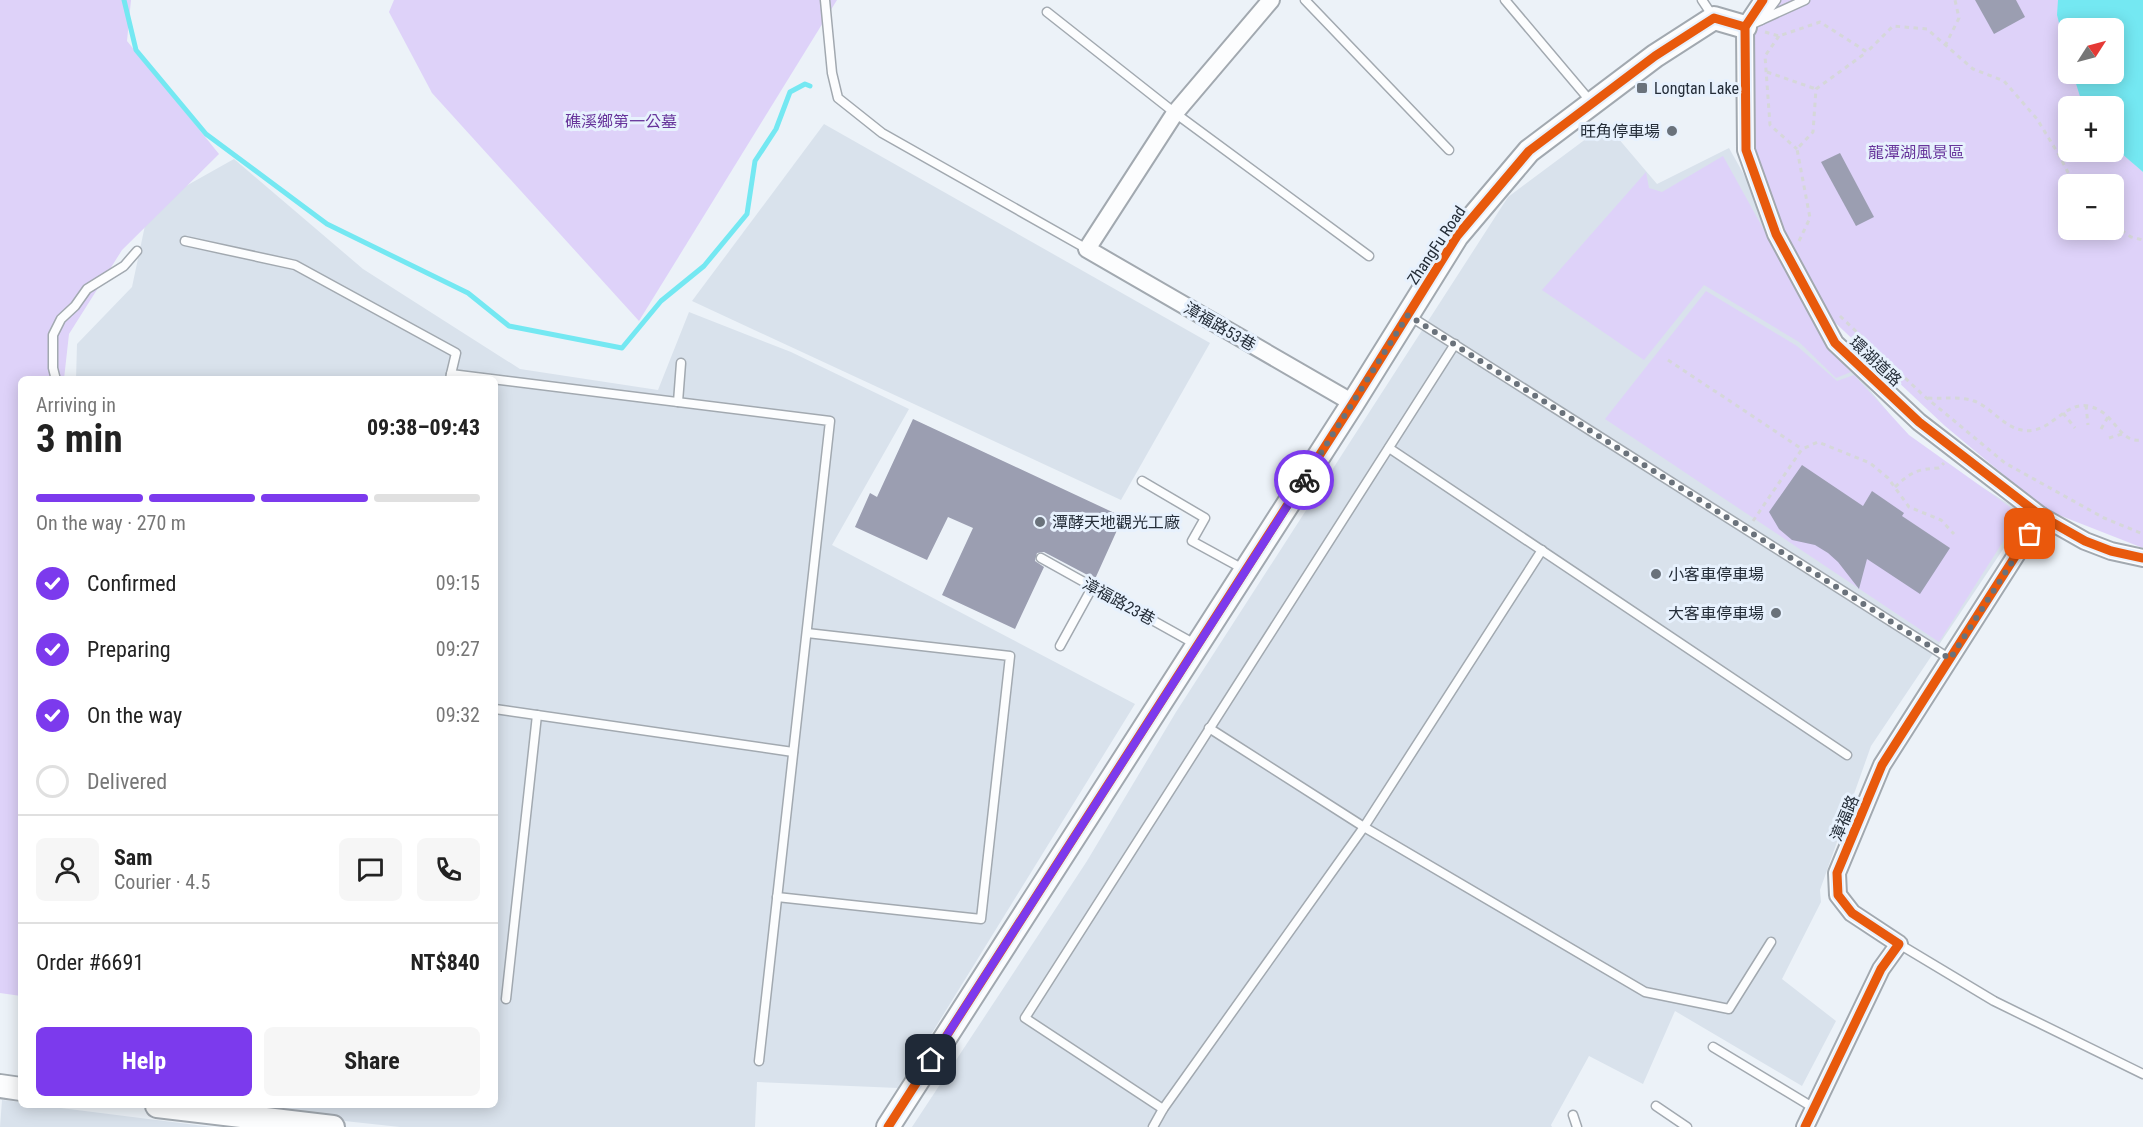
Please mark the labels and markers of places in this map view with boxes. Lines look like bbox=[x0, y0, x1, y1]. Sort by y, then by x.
place label: Longtan Lake bbox=[1654, 79, 1739, 98]
marker: Longtan Lake bbox=[1635, 81, 1649, 95]
place label: 旺角停車場 bbox=[1580, 122, 1660, 141]
marker: 旺角停車場 bbox=[1665, 124, 1679, 138]
pin bbox=[2004, 508, 2055, 559]
place label: 潭酵天地觀光工廠 bbox=[1052, 513, 1180, 532]
marker: 潭酵天地觀光工廠 bbox=[1033, 515, 1047, 529]
place label: 小客車停車場 bbox=[1668, 565, 1764, 584]
marker: 小客車停車場 bbox=[1649, 567, 1663, 581]
place label: 大客車停車場 bbox=[1668, 604, 1764, 623]
marker: 大客車停車場 bbox=[1769, 606, 1783, 620]
pin bbox=[905, 1034, 956, 1085]

